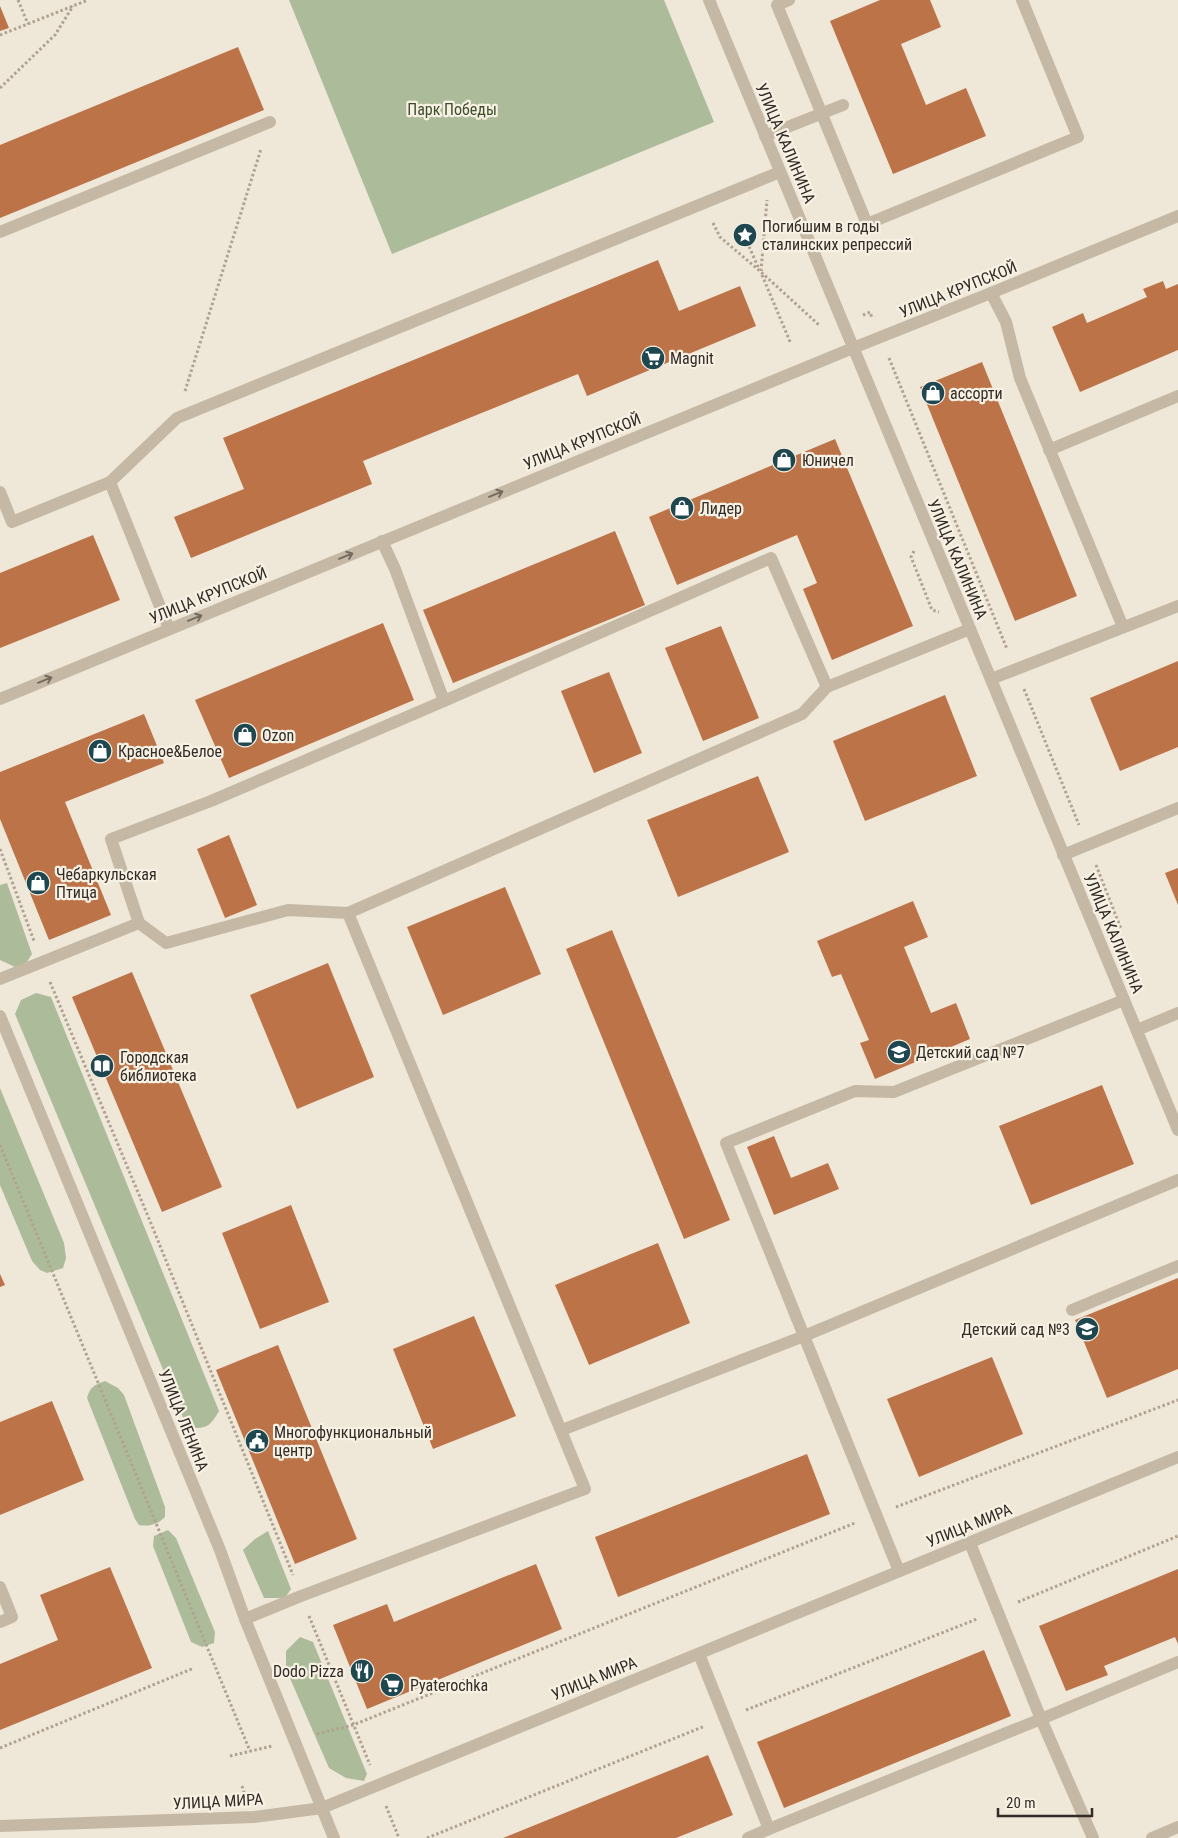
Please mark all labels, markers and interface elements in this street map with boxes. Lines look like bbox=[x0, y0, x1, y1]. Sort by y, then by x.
street label: УЛИЦА КАЛИНИНА bbox=[752, 80, 819, 206]
park label: Парк Победы bbox=[407, 100, 497, 119]
place label: Погибшим в годы сталинских репрессий bbox=[762, 217, 912, 254]
place icon: Погибшим в годы сталинских репрессий bbox=[732, 222, 758, 248]
street label: УЛИЦА КРУПСКОЙ bbox=[897, 257, 1020, 322]
supermarket icon: Magnit bbox=[640, 345, 666, 371]
place label: Magnit bbox=[670, 349, 714, 368]
shop icon: ассорти bbox=[920, 380, 946, 406]
place label: ассорти bbox=[950, 384, 1003, 403]
street label: УЛИЦА КРУПСКОЙ bbox=[521, 409, 644, 474]
shop icon: Юничел bbox=[771, 447, 797, 473]
place label: Юничел bbox=[802, 451, 854, 470]
one-way arrow bbox=[488, 489, 503, 499]
shop icon: Лидер bbox=[669, 495, 695, 521]
street label: УЛИЦА КАЛИНИНА bbox=[924, 496, 991, 622]
place label: Лидер bbox=[700, 499, 742, 518]
one-way arrow bbox=[338, 551, 353, 560]
street label: УЛИЦА КРУПСКОЙ bbox=[147, 563, 270, 628]
one-way arrow bbox=[187, 613, 202, 623]
one-way arrow bbox=[37, 675, 52, 685]
shop icon: Ozon bbox=[232, 722, 258, 748]
place label: Ozon bbox=[262, 726, 294, 745]
shop icon: Красное&Белое bbox=[87, 738, 113, 764]
place label: Красное&Белое bbox=[118, 742, 222, 761]
place label: Чебаркульская Птица bbox=[56, 865, 157, 902]
shop icon: Чебаркульская Птица bbox=[25, 870, 51, 896]
street label: УЛИЦА КАЛИНИНА bbox=[1080, 870, 1147, 996]
school or university icon: Детский сад №7 bbox=[886, 1039, 912, 1065]
place label: Детский сад №7 bbox=[916, 1043, 1025, 1062]
place label: Городская библиотека bbox=[120, 1048, 197, 1085]
library icon: Городская библиотека bbox=[89, 1053, 115, 1079]
school or university icon: Детский сад №3 bbox=[1074, 1316, 1100, 1342]
place label: Детский сад №3 bbox=[961, 1320, 1070, 1339]
street label: УЛИЦА ЛЕНИНА bbox=[154, 1366, 213, 1474]
place label: Многофункциональный центр bbox=[274, 1423, 432, 1460]
public building icon: Многофункциональный центр bbox=[244, 1428, 270, 1454]
street label: УЛИЦА МИРА bbox=[924, 1500, 1015, 1551]
street label: УЛИЦА МИРА bbox=[549, 1653, 640, 1704]
restaurant icon: Dodo Pizza bbox=[349, 1658, 375, 1684]
place label: Dodo Pizza bbox=[273, 1662, 344, 1681]
supermarket icon: Pyaterochka bbox=[379, 1672, 405, 1698]
place label: Pyaterochka bbox=[410, 1676, 488, 1695]
scale bar bbox=[998, 1786, 1092, 1818]
street label: УЛИЦА МИРА bbox=[172, 1790, 264, 1813]
text: 20 m bbox=[1006, 1794, 1036, 1812]

